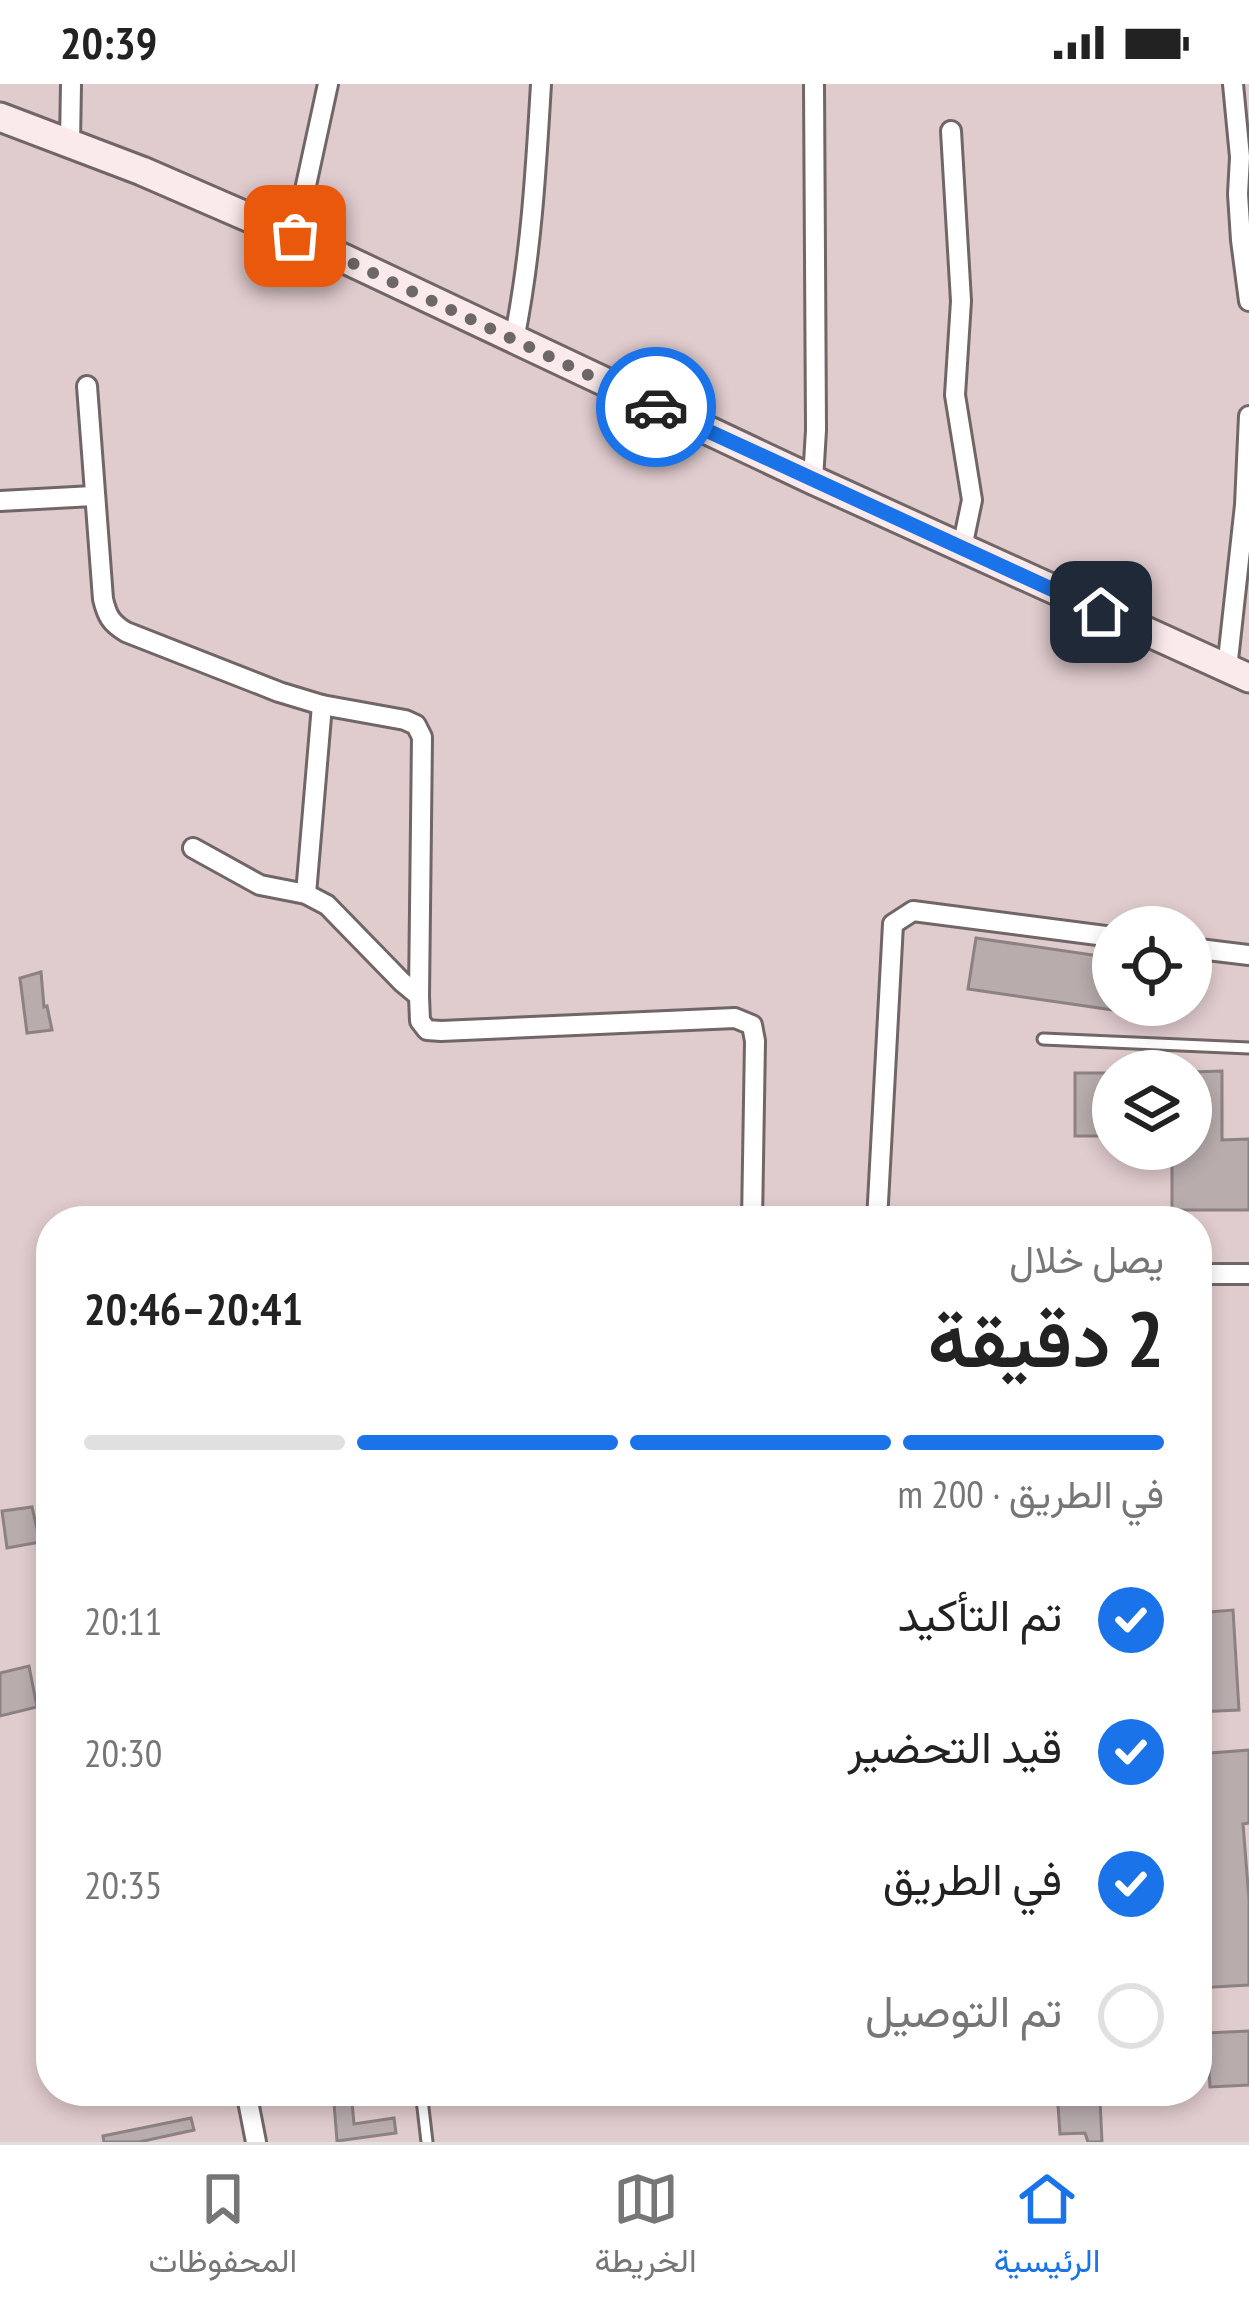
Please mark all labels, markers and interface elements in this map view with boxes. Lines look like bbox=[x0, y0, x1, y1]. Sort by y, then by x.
text: 20:39 bbox=[60, 13, 157, 71]
pin bbox=[244, 185, 346, 287]
icon: bag bbox=[262, 203, 328, 269]
courier bbox=[596, 347, 716, 467]
icon: car bbox=[623, 374, 689, 440]
pin bbox=[1050, 561, 1152, 663]
icon: home bbox=[1068, 579, 1134, 645]
map controls bbox=[1092, 906, 1212, 1170]
button: locate bbox=[1092, 906, 1212, 1026]
button: layers bbox=[1092, 1050, 1212, 1170]
text: يصل خلال bbox=[1009, 1233, 1164, 1284]
text: 20:41–20:46 bbox=[84, 1279, 303, 1337]
text: 2 دقيقة bbox=[928, 1288, 1164, 1389]
text: في الطريق · 200 m bbox=[898, 1468, 1164, 1519]
text: تم التأكيد bbox=[898, 1585, 1062, 1643]
icon: check bbox=[1098, 1587, 1164, 1653]
text: 20:11 bbox=[84, 1595, 162, 1646]
text: قيد التحضير bbox=[847, 1717, 1062, 1775]
icon: check bbox=[1098, 1719, 1164, 1785]
text: 20:30 bbox=[84, 1727, 162, 1778]
text: في الطريق bbox=[883, 1849, 1062, 1907]
icon: check bbox=[1098, 1851, 1164, 1917]
text: 20:35 bbox=[84, 1859, 162, 1910]
text: تم التوصيل bbox=[865, 1981, 1062, 2039]
tab: المحفوظات bbox=[149, 2166, 297, 2290]
tab: الخريطة bbox=[594, 2166, 697, 2290]
tab: الرئيسية bbox=[994, 2166, 1100, 2290]

